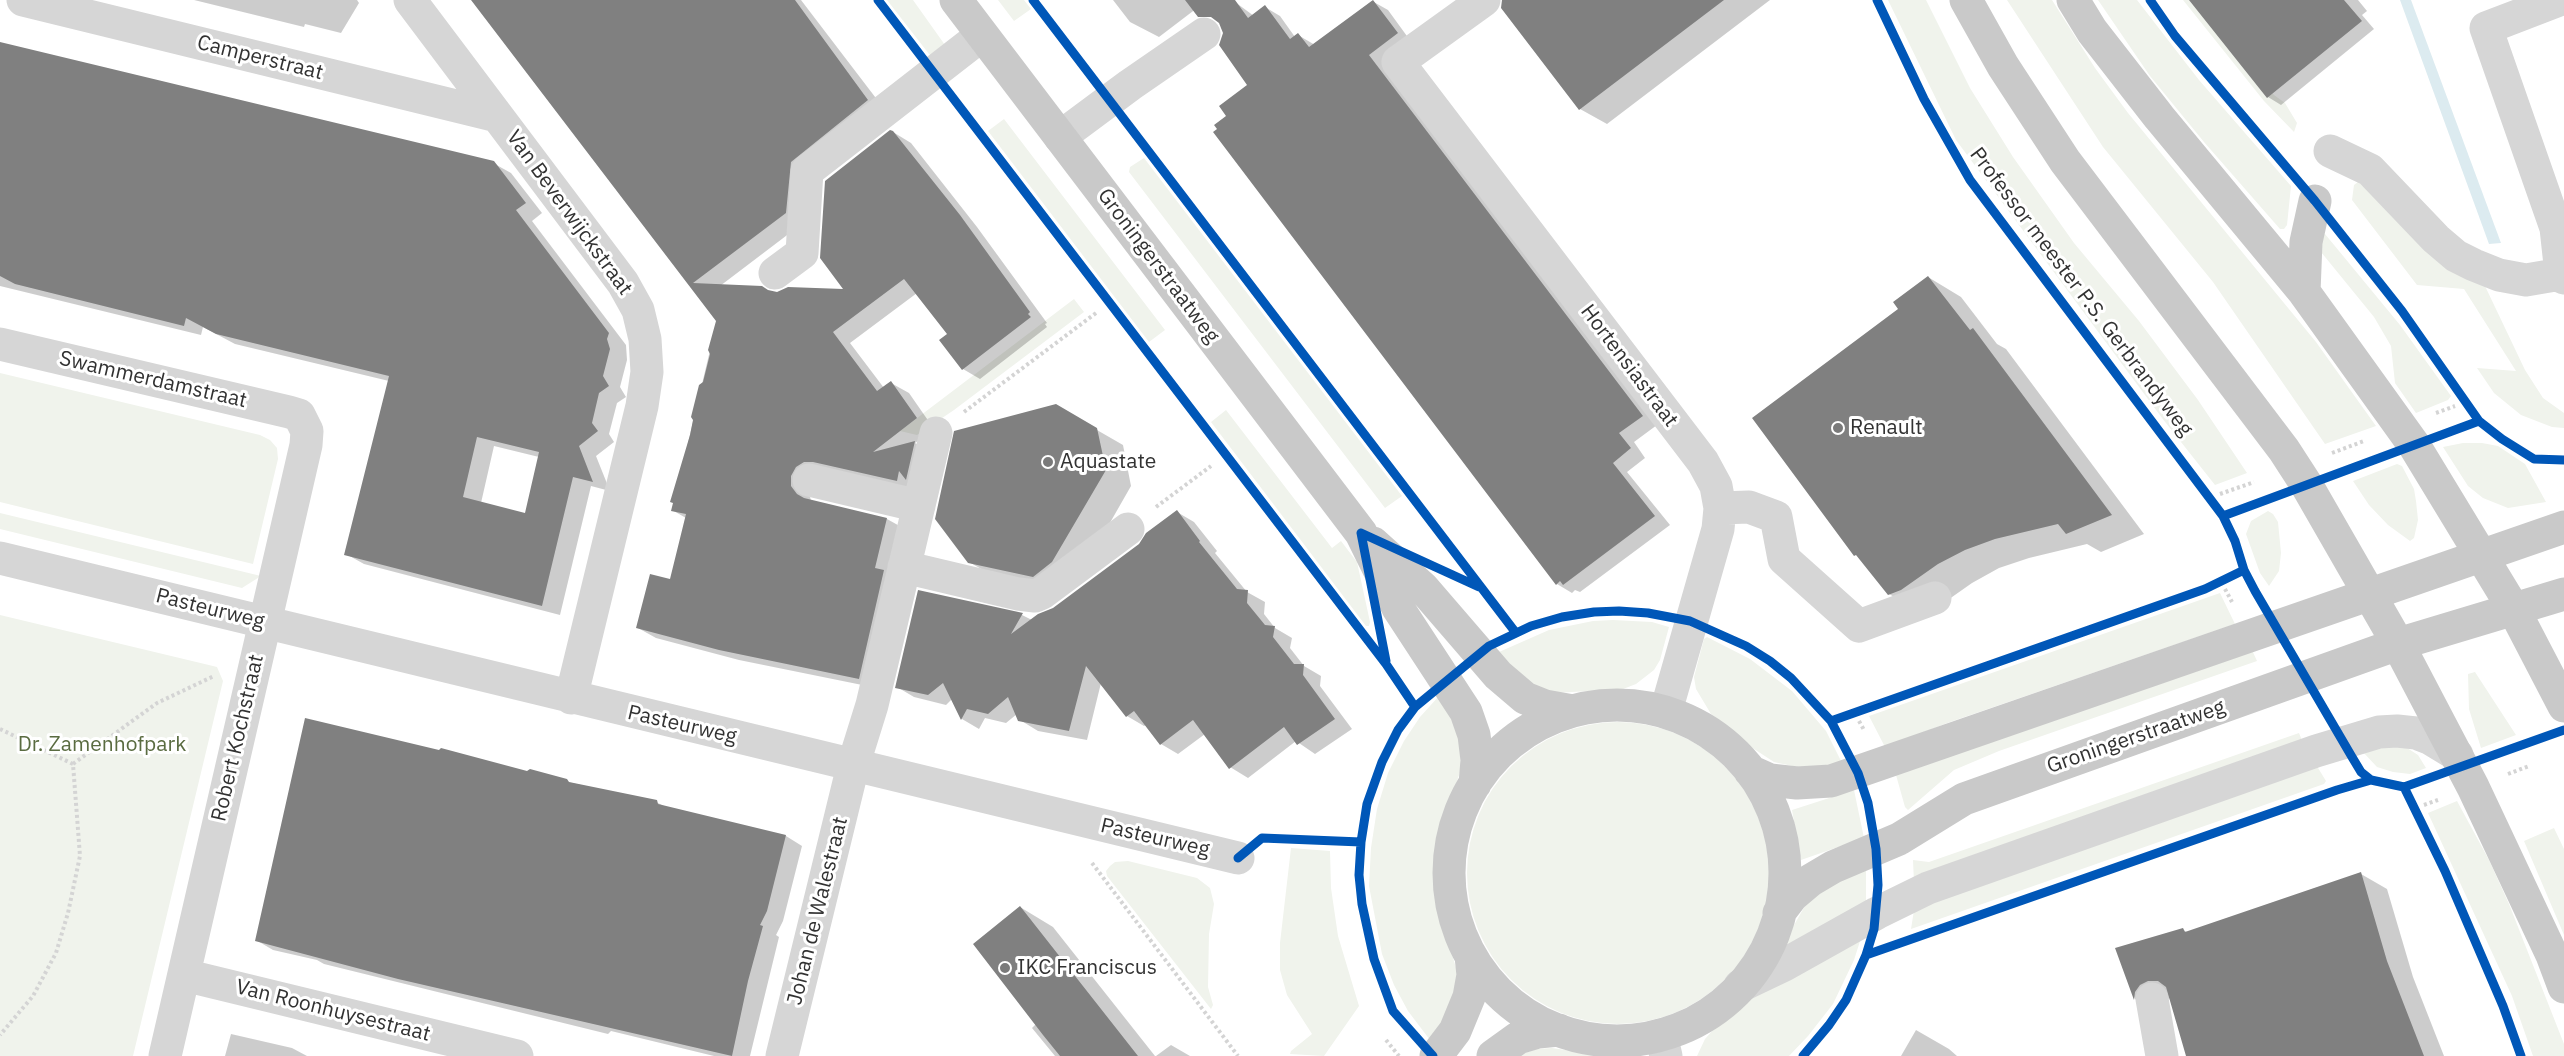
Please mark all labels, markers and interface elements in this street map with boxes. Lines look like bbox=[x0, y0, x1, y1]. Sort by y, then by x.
street label: Camperstraat bbox=[194, 30, 326, 86]
street label: Van Beverwijckstraat bbox=[501, 126, 637, 300]
street label: Professor meester P.S. Gerbrandyweg bbox=[1964, 143, 2198, 441]
street label: Groningerstraatweg bbox=[1092, 184, 1224, 348]
street label: Hortensiastraat bbox=[1575, 300, 1683, 432]
street label: Swammerdamstraat bbox=[57, 346, 249, 414]
place label: Renault bbox=[1850, 415, 1923, 441]
marker: Renault bbox=[1831, 421, 1845, 435]
place label: Aquastate bbox=[1060, 449, 1156, 475]
marker: Aquastate bbox=[1041, 455, 1055, 469]
street label: Pasteurweg bbox=[153, 583, 267, 635]
street label: Robert Kochstraat bbox=[207, 652, 269, 824]
street label: Groningerstraatweg bbox=[2044, 695, 2228, 779]
street label: Pasteurweg bbox=[625, 700, 739, 750]
park label: Dr. Zamenhofpark bbox=[18, 732, 186, 758]
street label: Pasteurweg bbox=[1098, 813, 1212, 863]
street label: Johan de Walestraat bbox=[782, 814, 854, 1008]
place label: IKC Franciscus bbox=[1017, 955, 1157, 981]
marker: IKC Franciscus bbox=[998, 961, 1012, 975]
street label: Van Roonhuysestraat bbox=[233, 975, 433, 1047]

